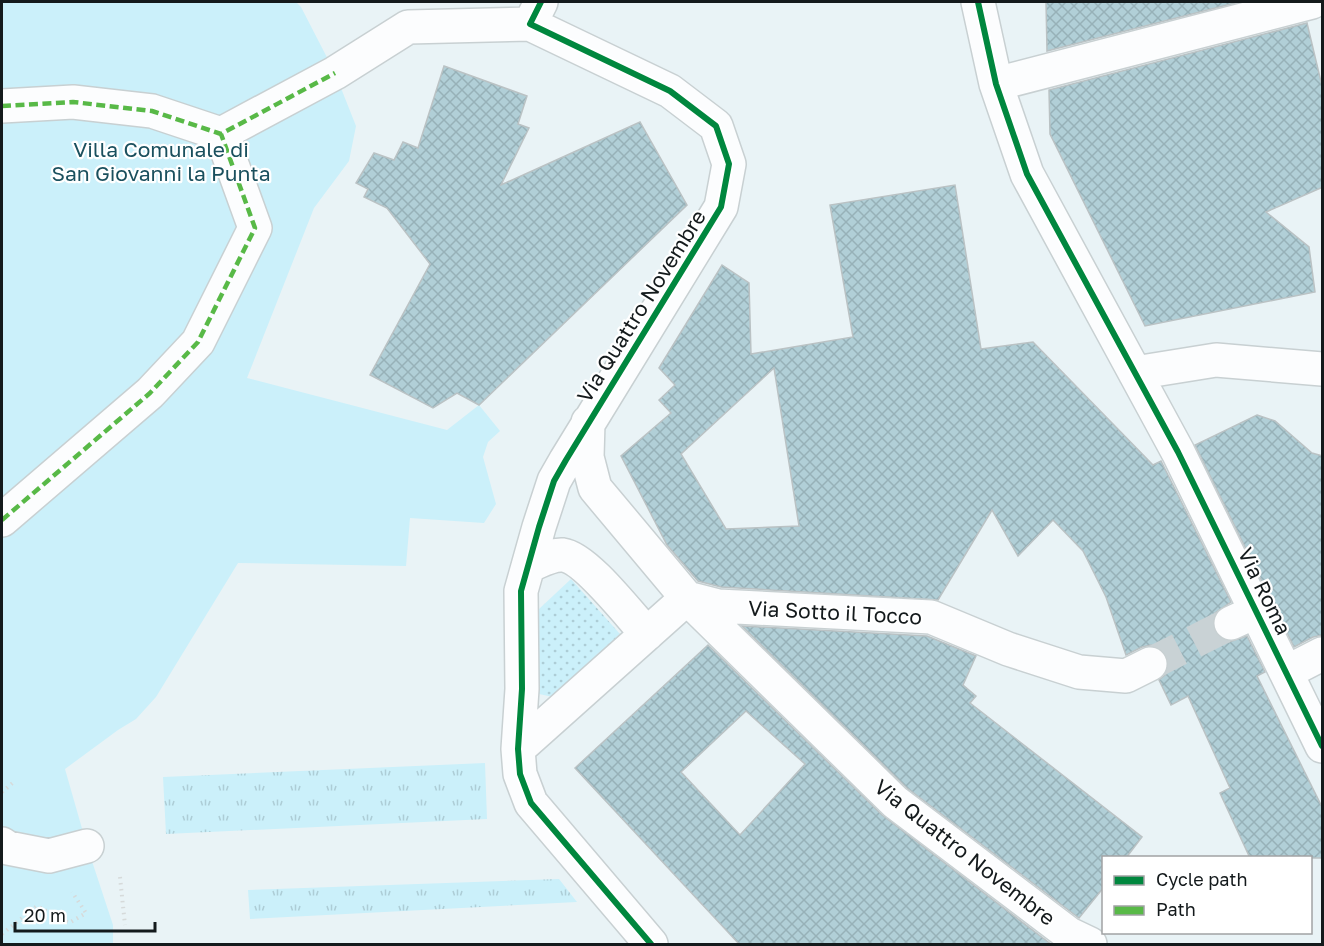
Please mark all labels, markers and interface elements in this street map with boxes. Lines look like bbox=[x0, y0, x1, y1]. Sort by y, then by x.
park label: Villa Comunale di San Giovanni la Punta bbox=[51, 136, 271, 186]
street label: Via Quattro Novembre bbox=[571, 205, 711, 407]
street label: Via Roma bbox=[1233, 543, 1297, 639]
street label: Via Sotto il Tocco bbox=[747, 594, 923, 630]
street label: Via Quattro Novembre bbox=[869, 773, 1061, 931]
legend bbox=[1102, 856, 1312, 934]
text: Cycle path bbox=[1156, 868, 1248, 890]
scale bar bbox=[15, 895, 154, 933]
text: Path bbox=[1156, 898, 1196, 920]
text: 20 m bbox=[24, 904, 66, 926]

